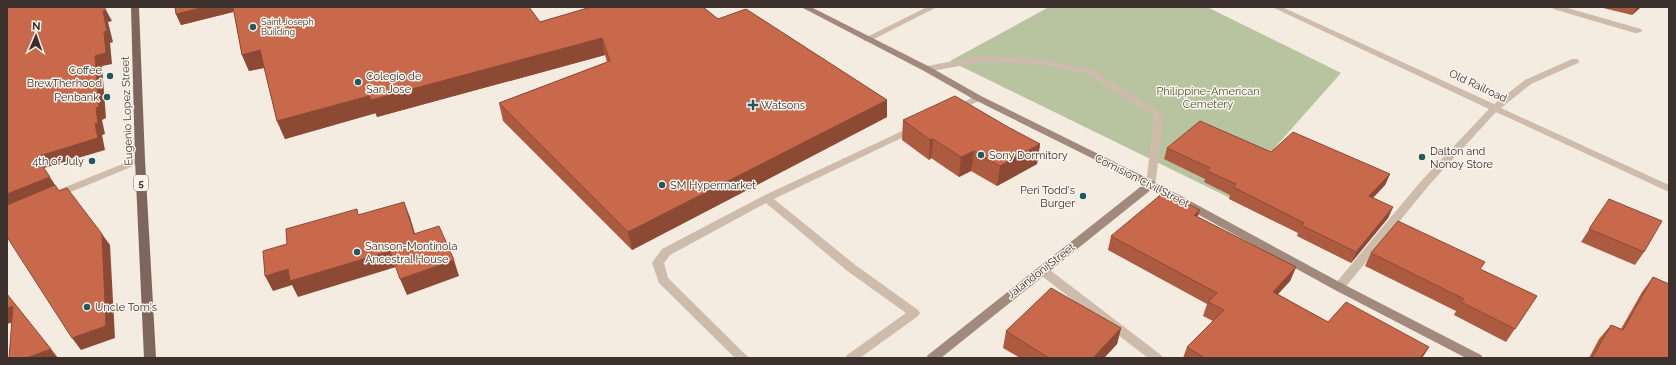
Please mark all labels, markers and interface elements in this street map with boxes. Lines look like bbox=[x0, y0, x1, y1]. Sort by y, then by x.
north arrow bbox=[16, 16, 56, 56]
place label: Saint Joseph Building bbox=[261, 17, 314, 37]
text: N bbox=[32, 20, 41, 33]
marker: Saint Joseph Building bbox=[248, 22, 258, 32]
street label: Eugenio Lopez Street bbox=[119, 56, 135, 166]
place label: Coffee BrewTherhood bbox=[27, 64, 103, 90]
street label: Old Railroad bbox=[1447, 67, 1509, 105]
place label: Colegio de San Jose bbox=[366, 70, 422, 96]
marker: Coffee BrewTherhood bbox=[105, 71, 115, 81]
marker: Colegio de San Jose bbox=[353, 77, 363, 87]
park label: Philippine-American Cemetery bbox=[1156, 85, 1260, 111]
place label: Penbank bbox=[54, 91, 99, 104]
marker: Penbank bbox=[102, 92, 112, 102]
place label: Watsons bbox=[761, 99, 805, 112]
marker: Watsons bbox=[748, 100, 758, 110]
place label: Dalton and Nonoy Store bbox=[1430, 145, 1494, 171]
place label: Sony Dormitory bbox=[989, 149, 1068, 162]
marker: Sony Dormitory bbox=[976, 150, 986, 160]
street label: Comision Civil Street bbox=[1093, 152, 1192, 211]
marker: Dalton and Nonoy Store bbox=[1417, 152, 1427, 162]
place label: 4th of July bbox=[32, 155, 84, 168]
marker: 4th of July bbox=[87, 156, 97, 166]
road number: 5 bbox=[134, 175, 148, 191]
place label: SM Hypermarket bbox=[670, 179, 756, 192]
marker: SM Hypermarket bbox=[657, 180, 667, 190]
place label: Peri Todd's Burger bbox=[1020, 184, 1075, 210]
marker: Peri Todd's Burger bbox=[1078, 191, 1088, 201]
place label: Sanson-Montinola Ancestral House bbox=[365, 240, 457, 266]
street label: Jalandoni Street bbox=[1005, 240, 1078, 301]
marker: Sanson-Montinola Ancestral House bbox=[352, 247, 362, 257]
place label: Uncle Tom's bbox=[95, 301, 157, 314]
marker: Uncle Tom's bbox=[82, 302, 92, 312]

